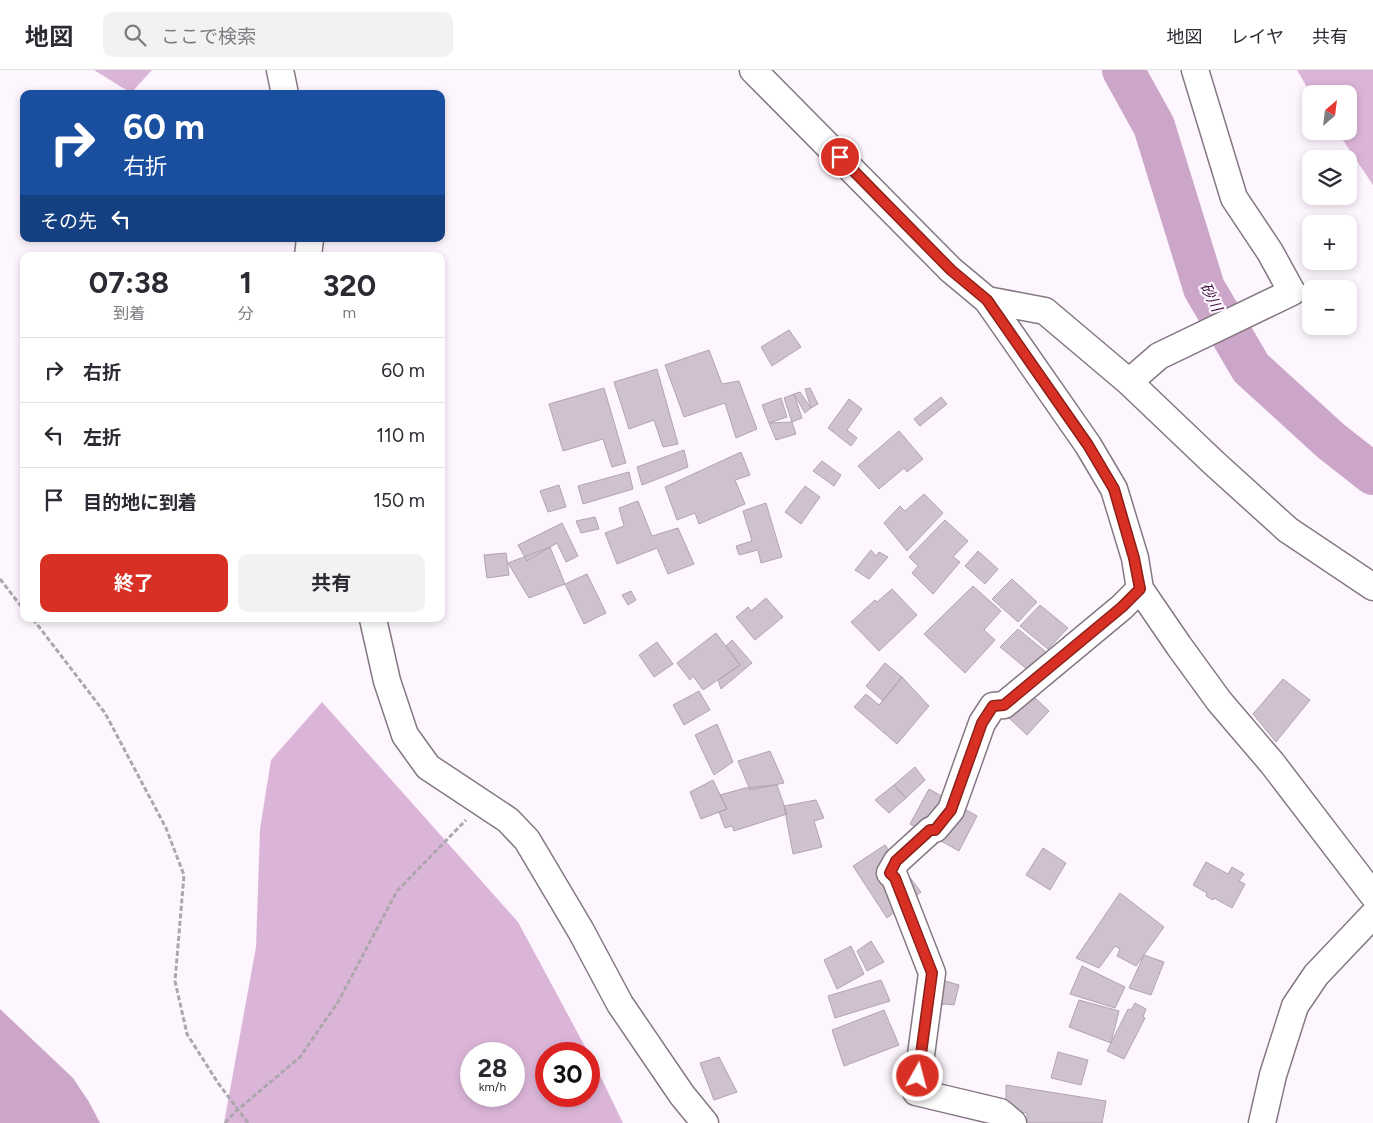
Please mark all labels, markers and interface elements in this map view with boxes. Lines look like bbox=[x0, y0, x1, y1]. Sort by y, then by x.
search box bbox=[103, 12, 453, 57]
icon: search bbox=[121, 21, 149, 49]
text: 地図 bbox=[25, 22, 73, 51]
text: ここで検索 bbox=[161, 25, 256, 48]
text: 地図 bbox=[1167, 26, 1203, 48]
text: レイヤ bbox=[1231, 26, 1284, 48]
text: 共有 bbox=[1312, 26, 1348, 48]
north arrow bbox=[1302, 85, 1358, 140]
map controls bbox=[1302, 85, 1357, 335]
text: 60 m bbox=[123, 106, 205, 148]
icon: right bbox=[40, 110, 105, 175]
pin bbox=[819, 136, 861, 178]
icon: arrive bbox=[826, 143, 854, 171]
button: layers bbox=[1302, 150, 1357, 205]
text: 右折 bbox=[123, 153, 167, 180]
icon: left bbox=[107, 205, 135, 233]
text: その先 bbox=[40, 210, 97, 233]
button: + bbox=[1302, 215, 1357, 270]
text: 07:38 bbox=[89, 264, 169, 301]
text: 1 bbox=[240, 264, 252, 301]
text: 320 bbox=[323, 267, 376, 304]
water label: 砂川 bbox=[1196, 280, 1227, 316]
button: − bbox=[1302, 280, 1357, 335]
text: m bbox=[343, 303, 356, 322]
text: 到着 bbox=[113, 304, 145, 323]
text: 分 bbox=[238, 304, 254, 323]
icon: right bbox=[40, 356, 68, 384]
text: 60 m bbox=[381, 359, 425, 382]
text: 右折 bbox=[83, 361, 121, 384]
icon: left bbox=[40, 421, 68, 449]
text: 110 m bbox=[376, 424, 425, 447]
text: 左折 bbox=[83, 426, 121, 449]
icon: arrive bbox=[40, 486, 68, 514]
text: 150 m bbox=[373, 489, 425, 512]
text: 目的地に到着 bbox=[83, 491, 197, 514]
button: 終了 bbox=[40, 554, 228, 612]
button: 共有 bbox=[238, 554, 425, 612]
speed limit sign: 30 bbox=[535, 1042, 600, 1107]
position arrow bbox=[891, 1049, 943, 1101]
text: 28 bbox=[478, 1053, 507, 1083]
text: km/h bbox=[479, 1080, 506, 1094]

